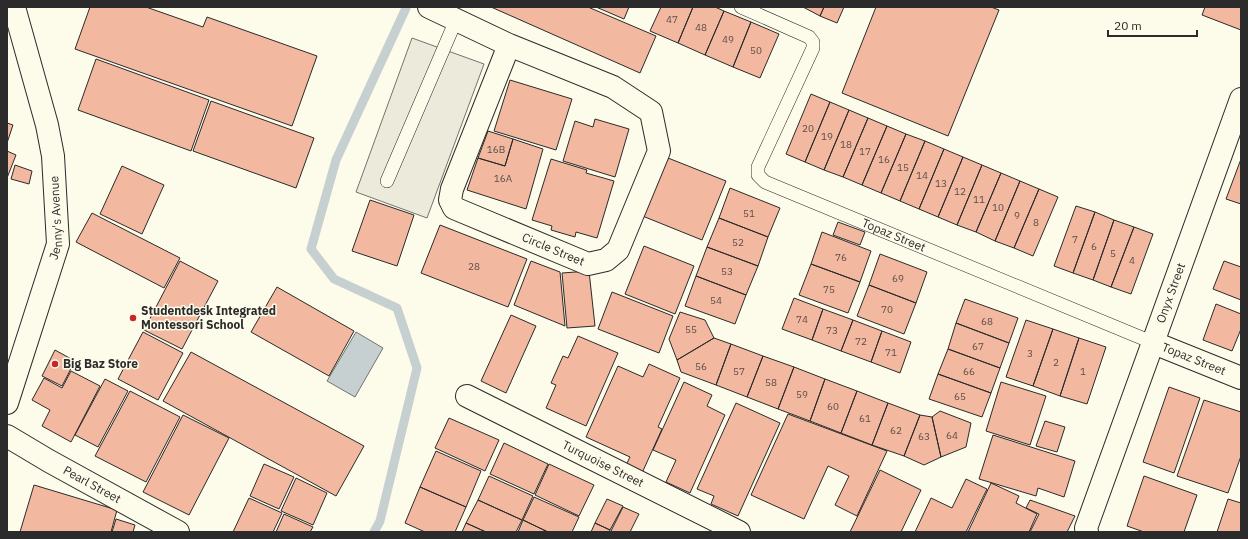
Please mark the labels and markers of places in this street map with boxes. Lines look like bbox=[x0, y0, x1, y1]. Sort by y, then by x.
place label: Studentdesk Integrated Montessori School bbox=[141, 303, 276, 332]
marker: Studentdesk Integrated Montessori School bbox=[128, 313, 138, 323]
place label: Big Baz Store bbox=[63, 356, 138, 371]
marker: Big Baz Store bbox=[50, 359, 60, 369]

